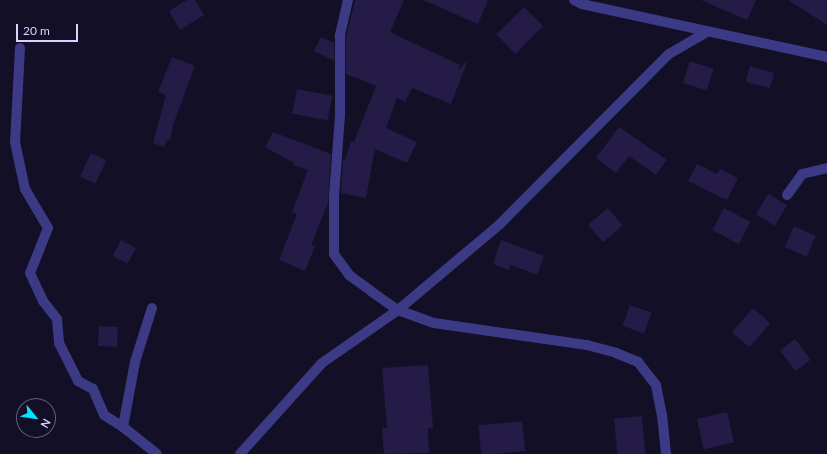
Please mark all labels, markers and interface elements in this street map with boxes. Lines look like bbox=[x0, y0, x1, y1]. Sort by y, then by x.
scale bar bbox=[18, 16, 80, 42]
text: 20 m bbox=[23, 23, 50, 38]
north arrow bbox=[16, 398, 56, 438]
text: N bbox=[38, 417, 54, 431]

